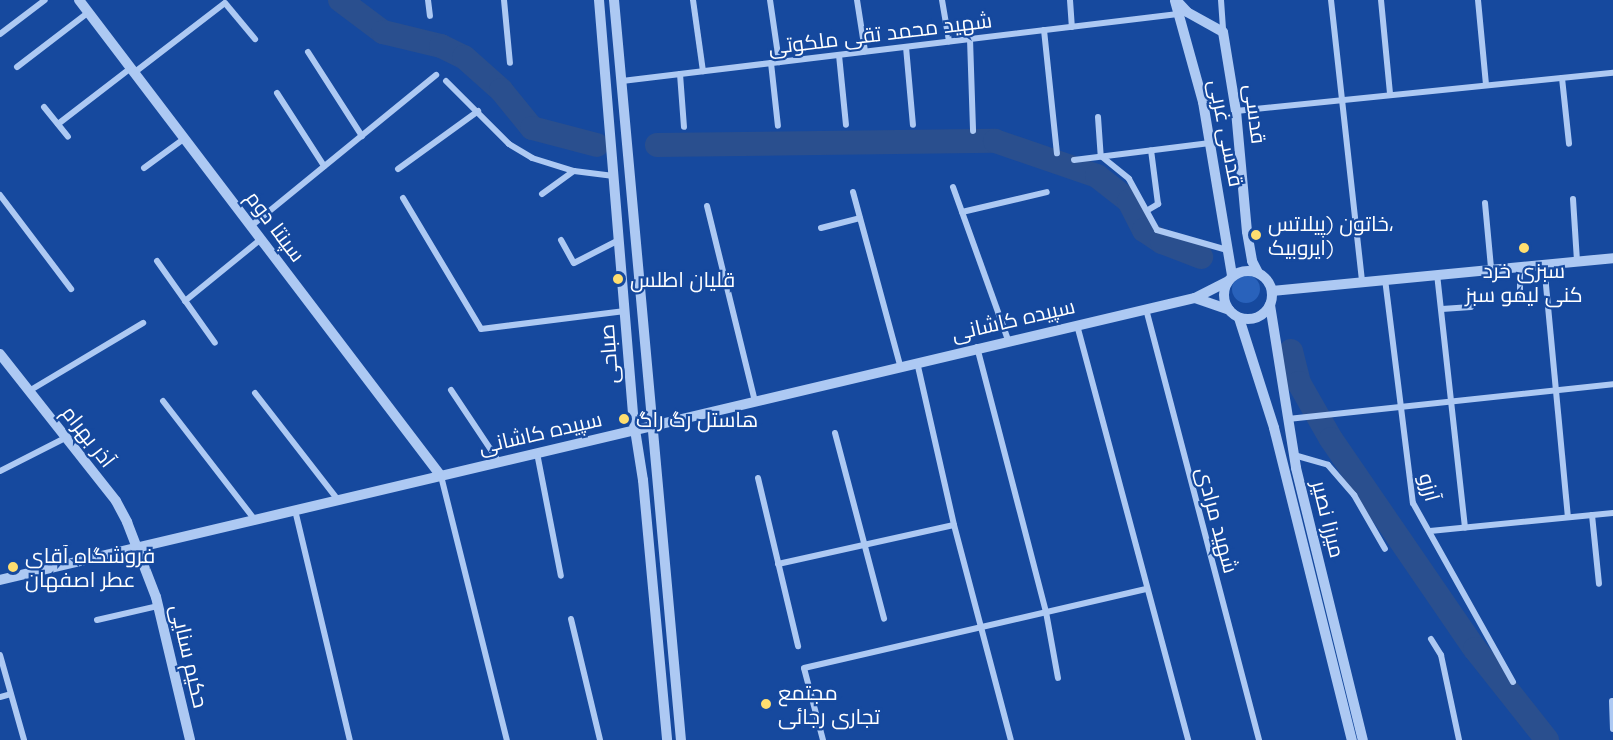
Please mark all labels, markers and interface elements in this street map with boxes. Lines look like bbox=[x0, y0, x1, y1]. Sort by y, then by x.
street label: شهید محمد تقی ملکوتی bbox=[767, 7, 993, 59]
street label: قدسی غربی bbox=[1204, 77, 1250, 189]
street label: قدسی bbox=[1240, 83, 1272, 145]
street label: سپنتا دوم bbox=[241, 185, 311, 267]
place label: خاتون (پیلاتس، ایروبیک) bbox=[1268, 210, 1394, 260]
marker: خاتون (پیلاتس، ایروبیک) bbox=[1249, 228, 1263, 242]
marker: سبزی خرد کنی لیمو سبز bbox=[1517, 241, 1531, 255]
place label: سبزی خرد کنی لیمو سبز bbox=[1465, 257, 1583, 307]
place label: قلیان اطلس bbox=[630, 266, 735, 292]
marker: قلیان اطلس bbox=[611, 272, 625, 286]
street label: سپیده کاشانی bbox=[949, 293, 1077, 345]
street label: صباحی bbox=[593, 323, 623, 385]
street label: آذر بهرام bbox=[57, 400, 121, 472]
street label: سپیده کاشانی bbox=[476, 406, 604, 458]
place label: هاستل رگ راگ bbox=[636, 406, 758, 432]
marker: هاستل رگ راگ bbox=[617, 412, 631, 426]
street label: شهید مرادی bbox=[1192, 464, 1244, 576]
street label: آرزو bbox=[1414, 470, 1446, 504]
street label: میرزا نصیر bbox=[1307, 478, 1351, 560]
place label: فروشگاه آقای عطر اصفهان bbox=[25, 542, 155, 592]
marker: فروشگاه آقای عطر اصفهان bbox=[6, 560, 20, 574]
street label: حکیم سنایی bbox=[166, 602, 214, 710]
place label: مجتمع تجاری رجائی bbox=[778, 679, 880, 729]
marker: مجتمع تجاری رجائی bbox=[759, 697, 773, 711]

